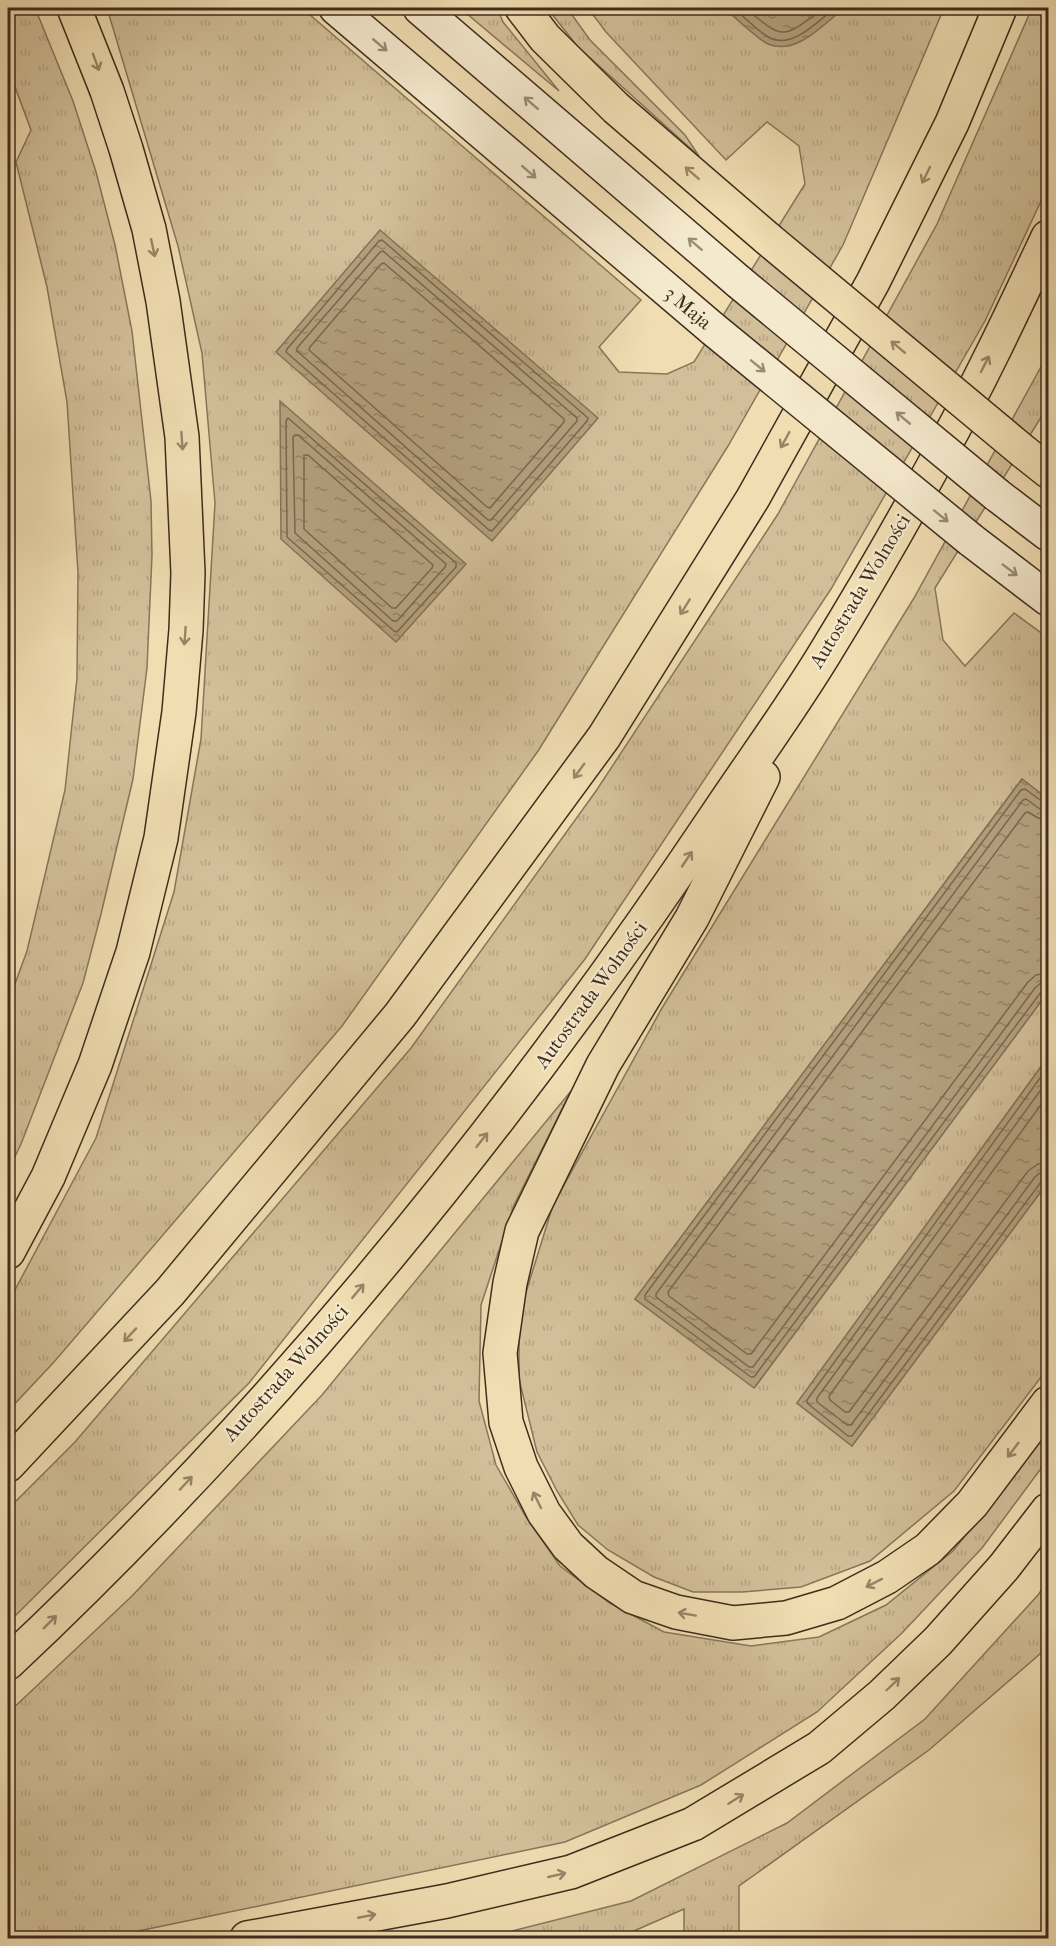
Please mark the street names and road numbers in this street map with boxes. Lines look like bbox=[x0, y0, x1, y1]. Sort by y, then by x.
street label: 3 Maja bbox=[660, 282, 717, 335]
street label: Autostrada Wolności bbox=[804, 510, 915, 673]
street label: Autostrada Wolności bbox=[530, 917, 652, 1074]
street label: Autostrada Wolności bbox=[218, 1300, 353, 1447]

